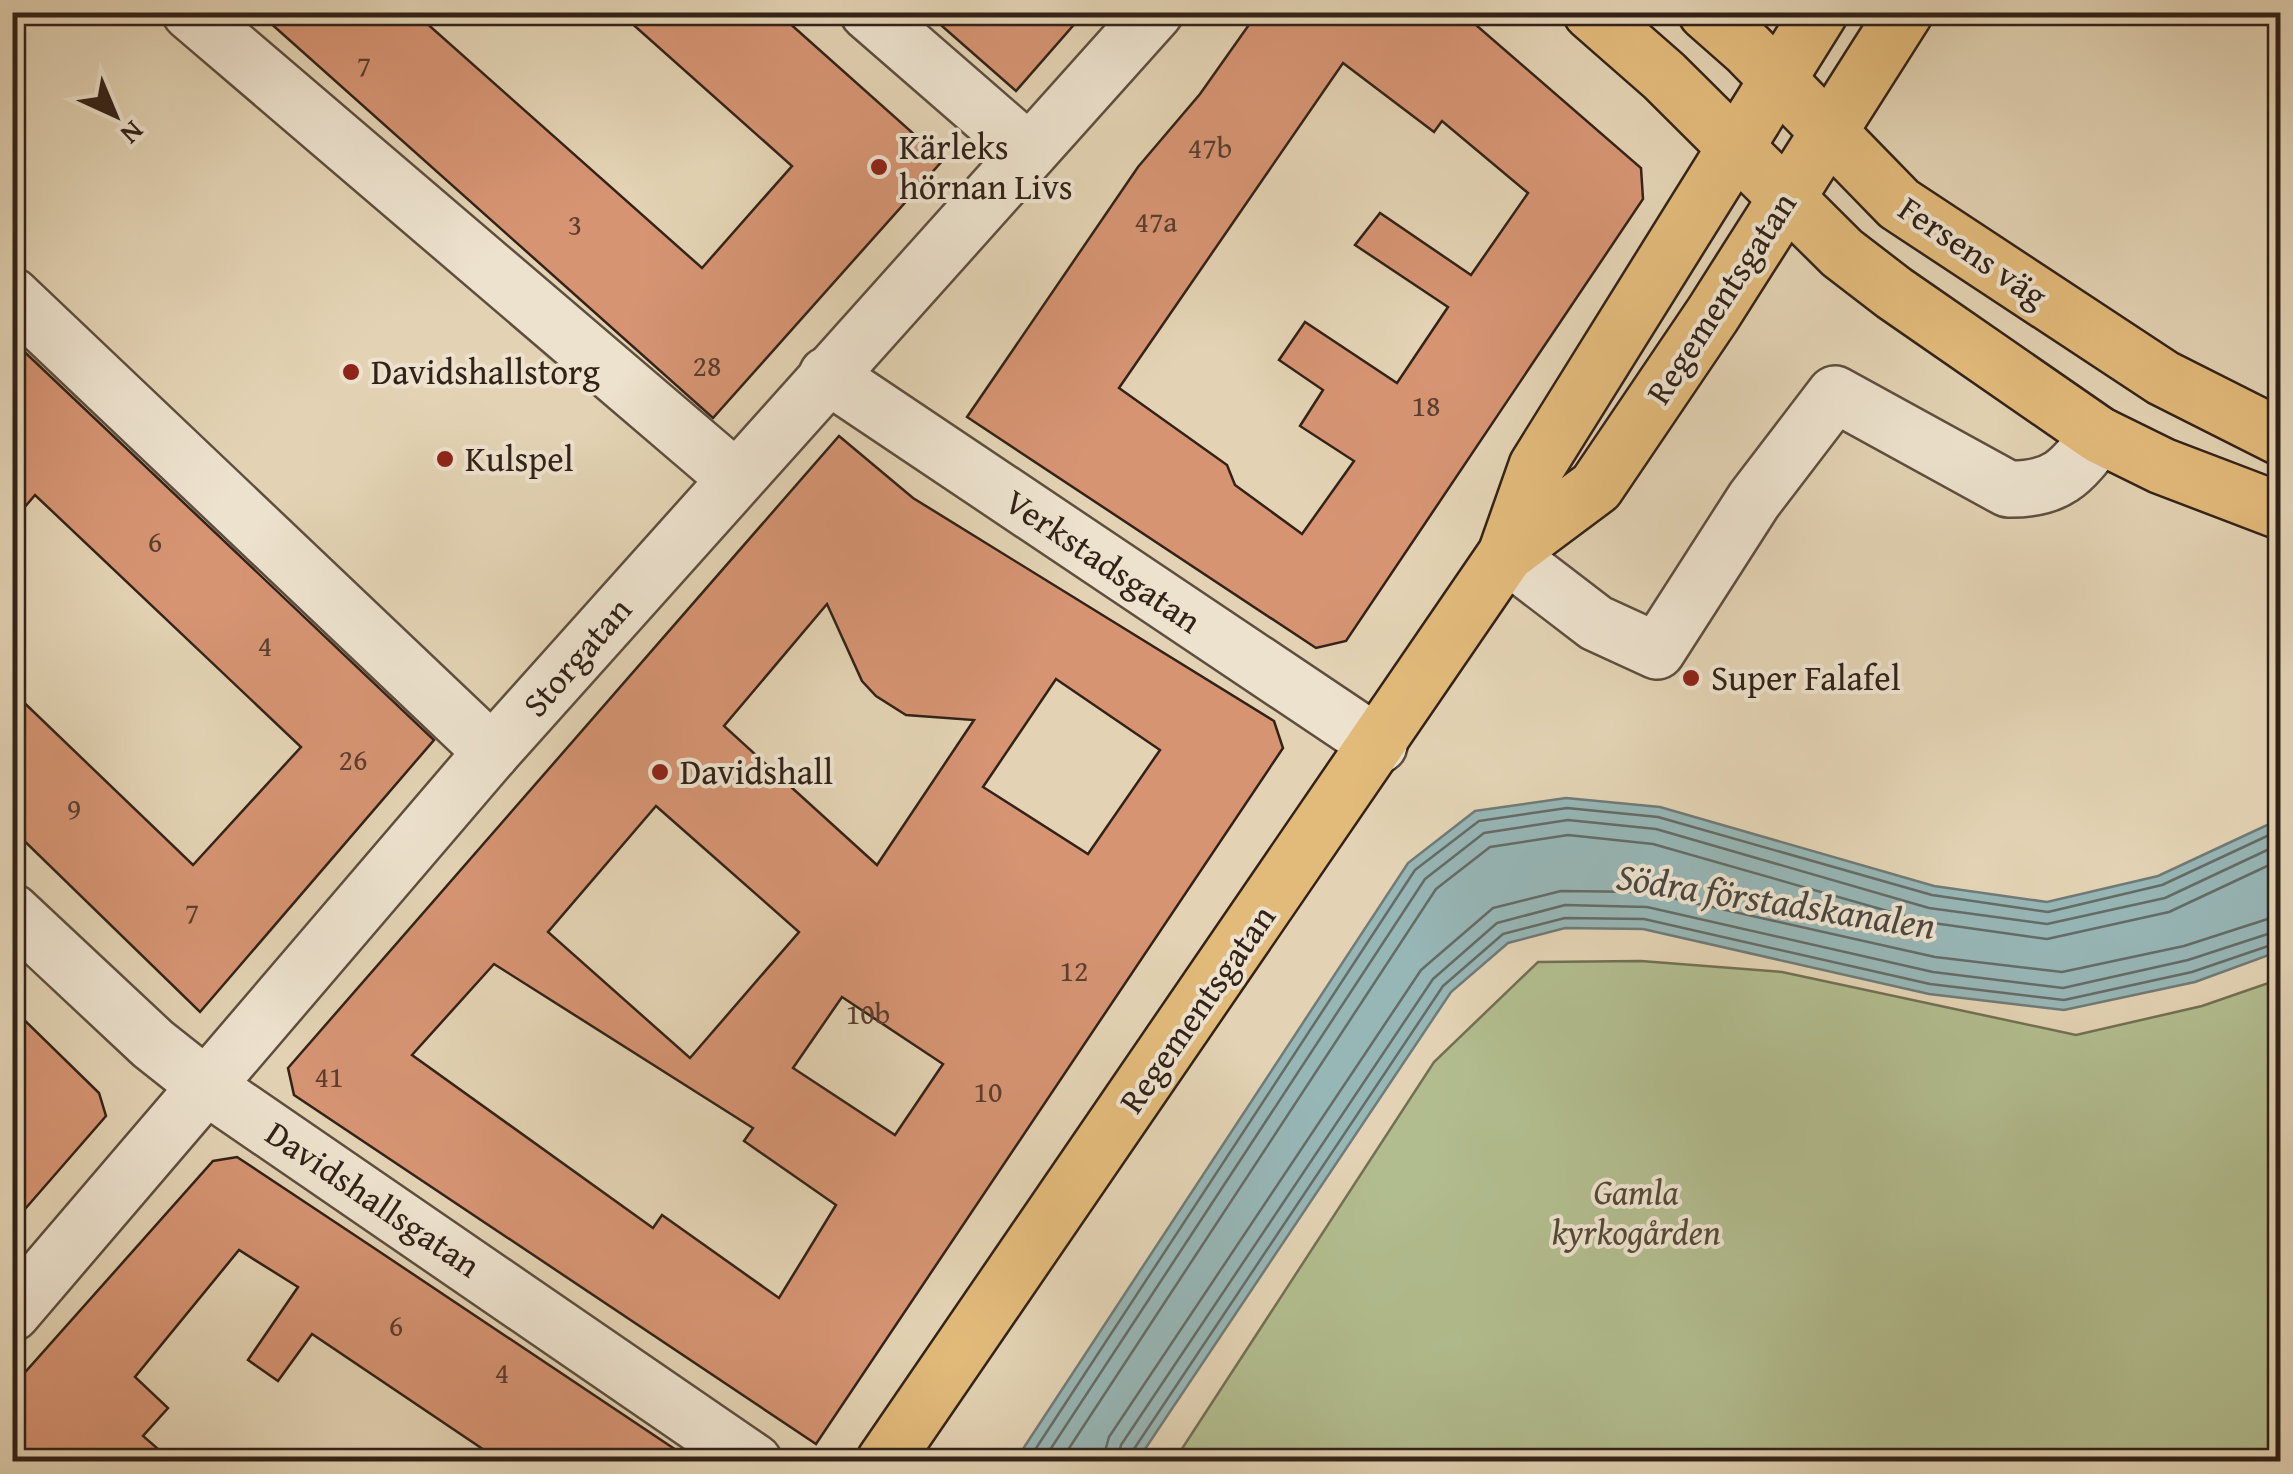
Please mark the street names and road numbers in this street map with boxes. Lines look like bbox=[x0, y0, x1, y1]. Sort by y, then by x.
street label: Regementsgatan bbox=[1633, 181, 1809, 414]
street label: Fersens väg bbox=[1889, 183, 2058, 320]
street label: Verkstadsgatan bbox=[995, 476, 1212, 645]
street label: Storgatan bbox=[510, 585, 643, 728]
street label: Regementsgatan bbox=[1106, 894, 1288, 1123]
street label: Davidshallsgatan bbox=[256, 1108, 491, 1290]

